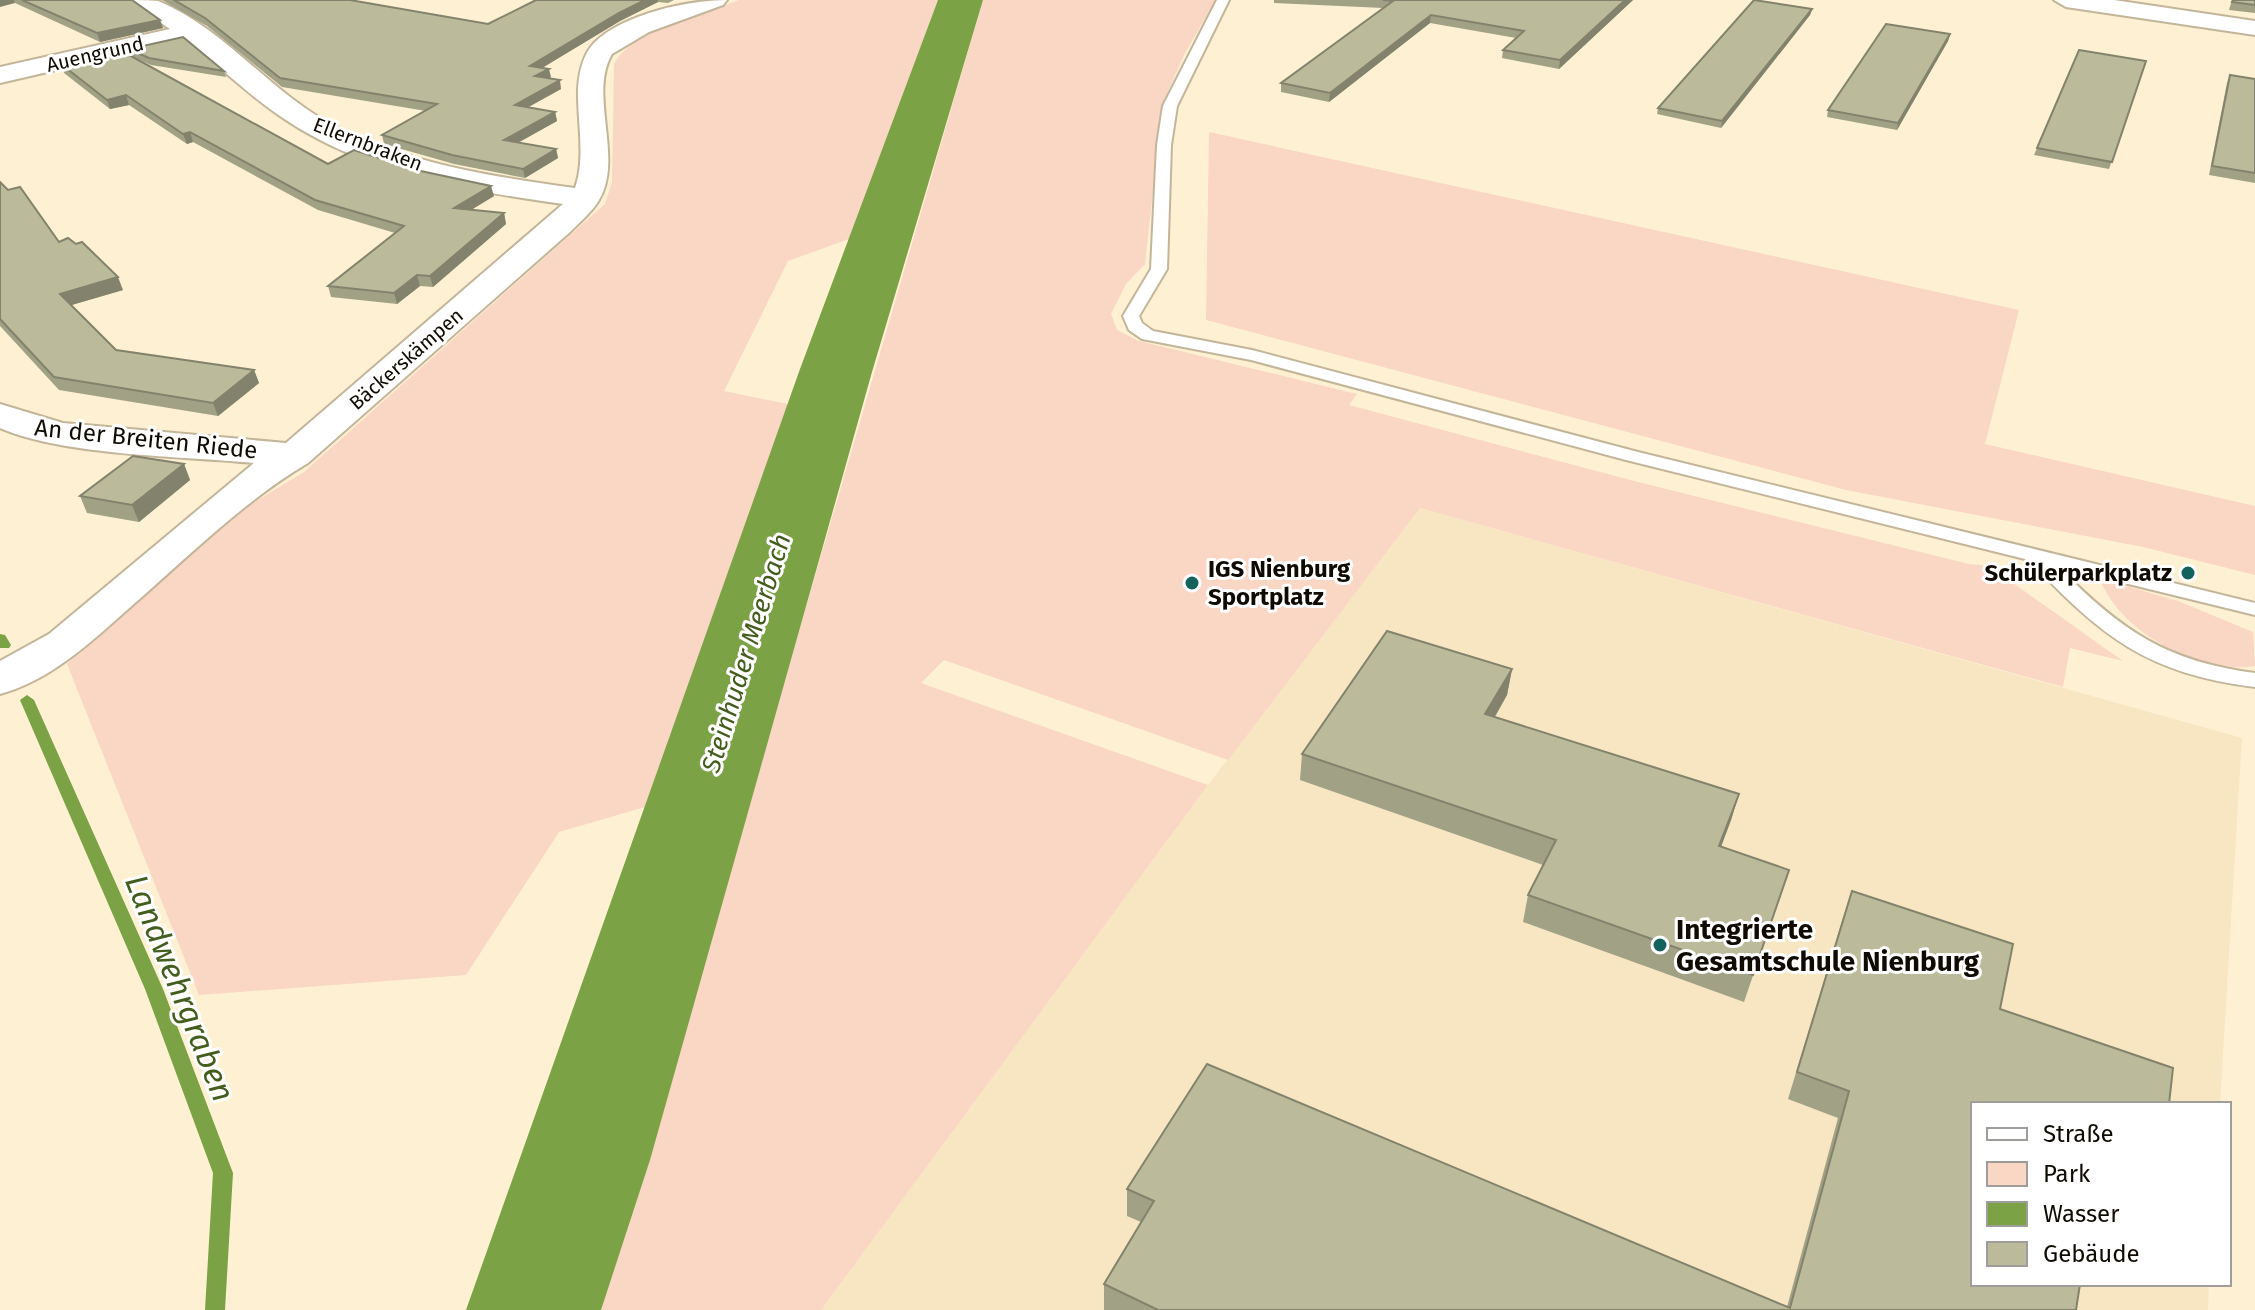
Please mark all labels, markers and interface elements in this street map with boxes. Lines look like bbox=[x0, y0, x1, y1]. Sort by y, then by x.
street label: Auengrund bbox=[44, 31, 146, 77]
street label: Ellernbraken bbox=[310, 112, 426, 176]
street label: Bäckerskämpen bbox=[344, 303, 468, 415]
street label: An der Breiten Riede bbox=[33, 413, 259, 465]
water label: Steinhuder Meerbach bbox=[695, 530, 798, 777]
place label: IGS Nienburg Sportplatz bbox=[1208, 555, 1351, 611]
place label: Schülerparkplatz bbox=[1984, 559, 2172, 587]
marker: Schülerparkplatz bbox=[2179, 564, 2197, 582]
marker: IGS Nienburg Sportplatz bbox=[1183, 574, 1201, 592]
water label: Landwehrgraben bbox=[117, 869, 243, 1107]
place label: Integrierte Gesamtschule Nienburg bbox=[1676, 913, 1980, 978]
marker: Integrierte Gesamtschule Nienburg bbox=[1651, 936, 1669, 954]
legend bbox=[1971, 1102, 2231, 1286]
text: Straße bbox=[2043, 1120, 2114, 1148]
text: Park bbox=[2043, 1160, 2091, 1188]
text: Wasser bbox=[2043, 1200, 2120, 1228]
text: Gebäude bbox=[2043, 1240, 2140, 1268]

